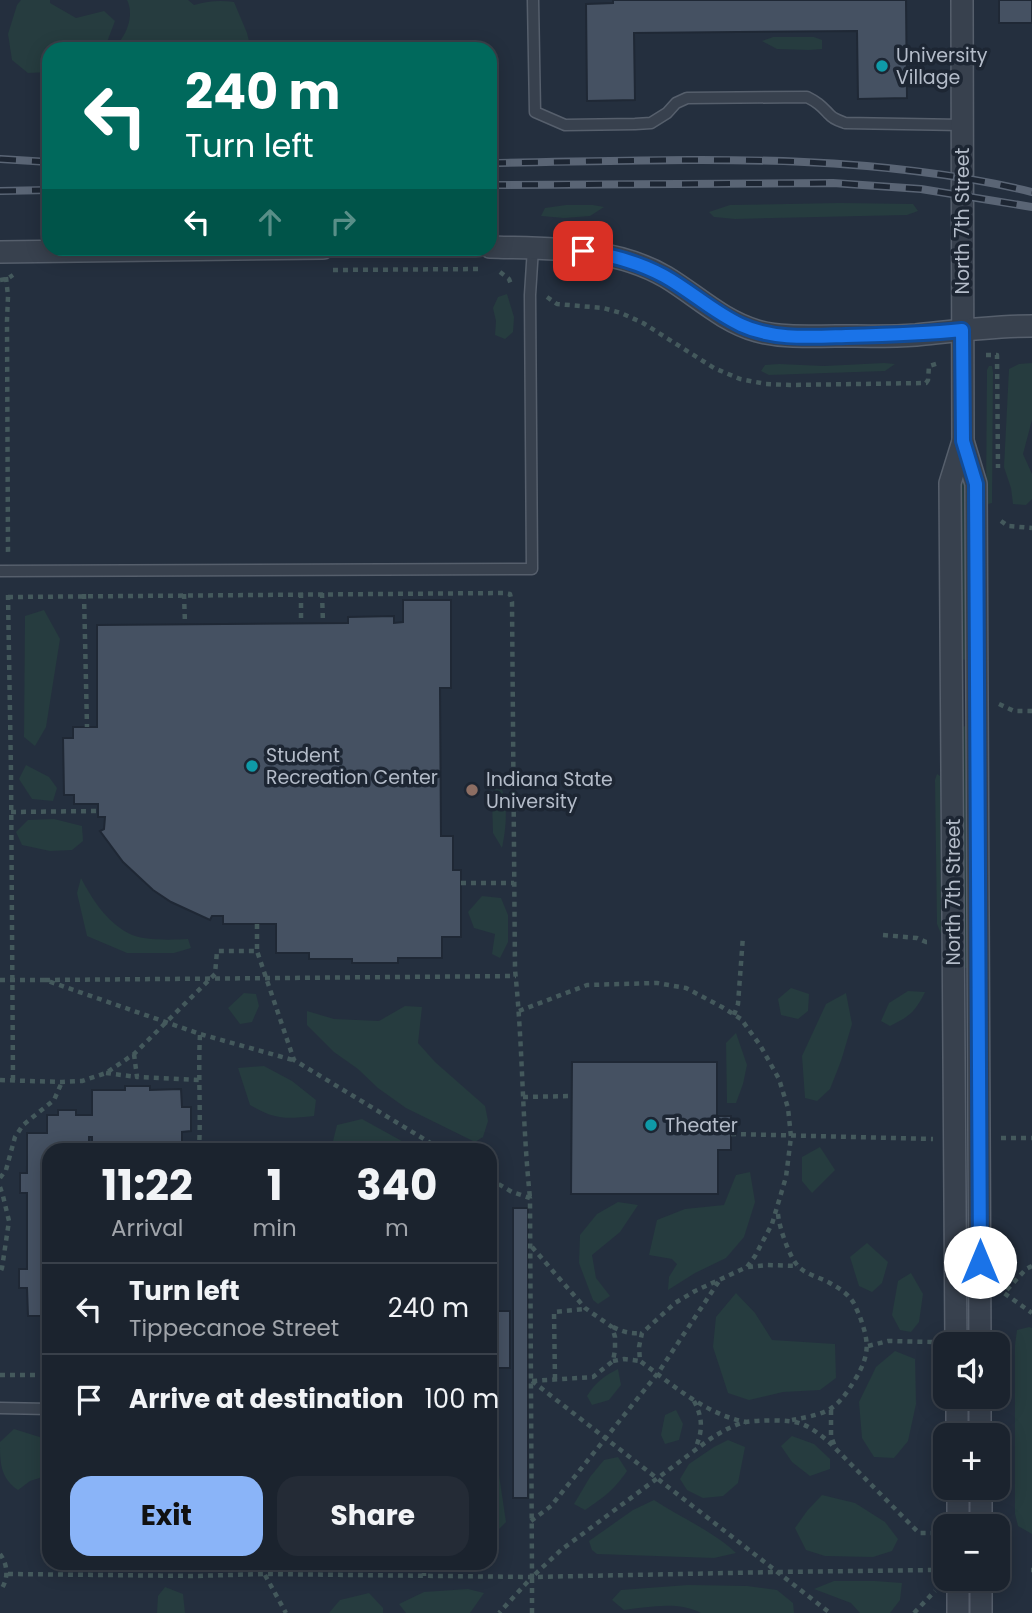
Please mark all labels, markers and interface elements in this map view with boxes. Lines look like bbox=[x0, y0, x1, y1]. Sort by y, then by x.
place label: University Village bbox=[896, 42, 988, 91]
text: 240 m bbox=[185, 58, 340, 126]
marker: University Village bbox=[874, 58, 890, 74]
icon: left bbox=[70, 70, 161, 161]
text: Turn left bbox=[185, 123, 314, 168]
street label: North 7th Street bbox=[949, 147, 976, 294]
icon: left bbox=[178, 203, 216, 241]
icon: ahead bbox=[251, 203, 289, 241]
icon: right bbox=[324, 203, 362, 241]
pin bbox=[553, 221, 613, 281]
icon: arrive bbox=[564, 232, 602, 270]
place label: Student Recreation Center bbox=[266, 742, 438, 791]
marker: Student Recreation Center bbox=[244, 758, 260, 774]
place label: Indiana State University bbox=[486, 766, 613, 815]
marker: Indiana State University bbox=[464, 782, 480, 798]
street label: North 7th Street bbox=[940, 818, 967, 965]
place label: Theater bbox=[665, 1112, 738, 1139]
marker: Theater bbox=[643, 1117, 659, 1133]
text: 11:22 bbox=[102, 1156, 193, 1215]
text: 1 bbox=[267, 1156, 283, 1215]
text: 340 bbox=[356, 1156, 437, 1215]
text: Arrival bbox=[111, 1212, 184, 1244]
text: min bbox=[253, 1212, 297, 1244]
text: m bbox=[385, 1212, 409, 1244]
position arrow bbox=[943, 1225, 1017, 1299]
text: Turn left bbox=[129, 1273, 240, 1309]
icon: left bbox=[70, 1290, 108, 1328]
text: 240 m bbox=[388, 1290, 469, 1326]
text: Tippecanoe Street bbox=[129, 1312, 339, 1344]
map controls bbox=[933, 1332, 1010, 1591]
button: sound bbox=[933, 1332, 1010, 1409]
icon: arrive bbox=[70, 1381, 108, 1419]
text: Arrive at destination bbox=[129, 1381, 404, 1417]
text: 100 m bbox=[425, 1381, 499, 1417]
button: + bbox=[933, 1423, 1010, 1500]
button: Exit bbox=[70, 1476, 263, 1556]
button: Share bbox=[277, 1476, 469, 1556]
button: − bbox=[933, 1514, 1010, 1591]

